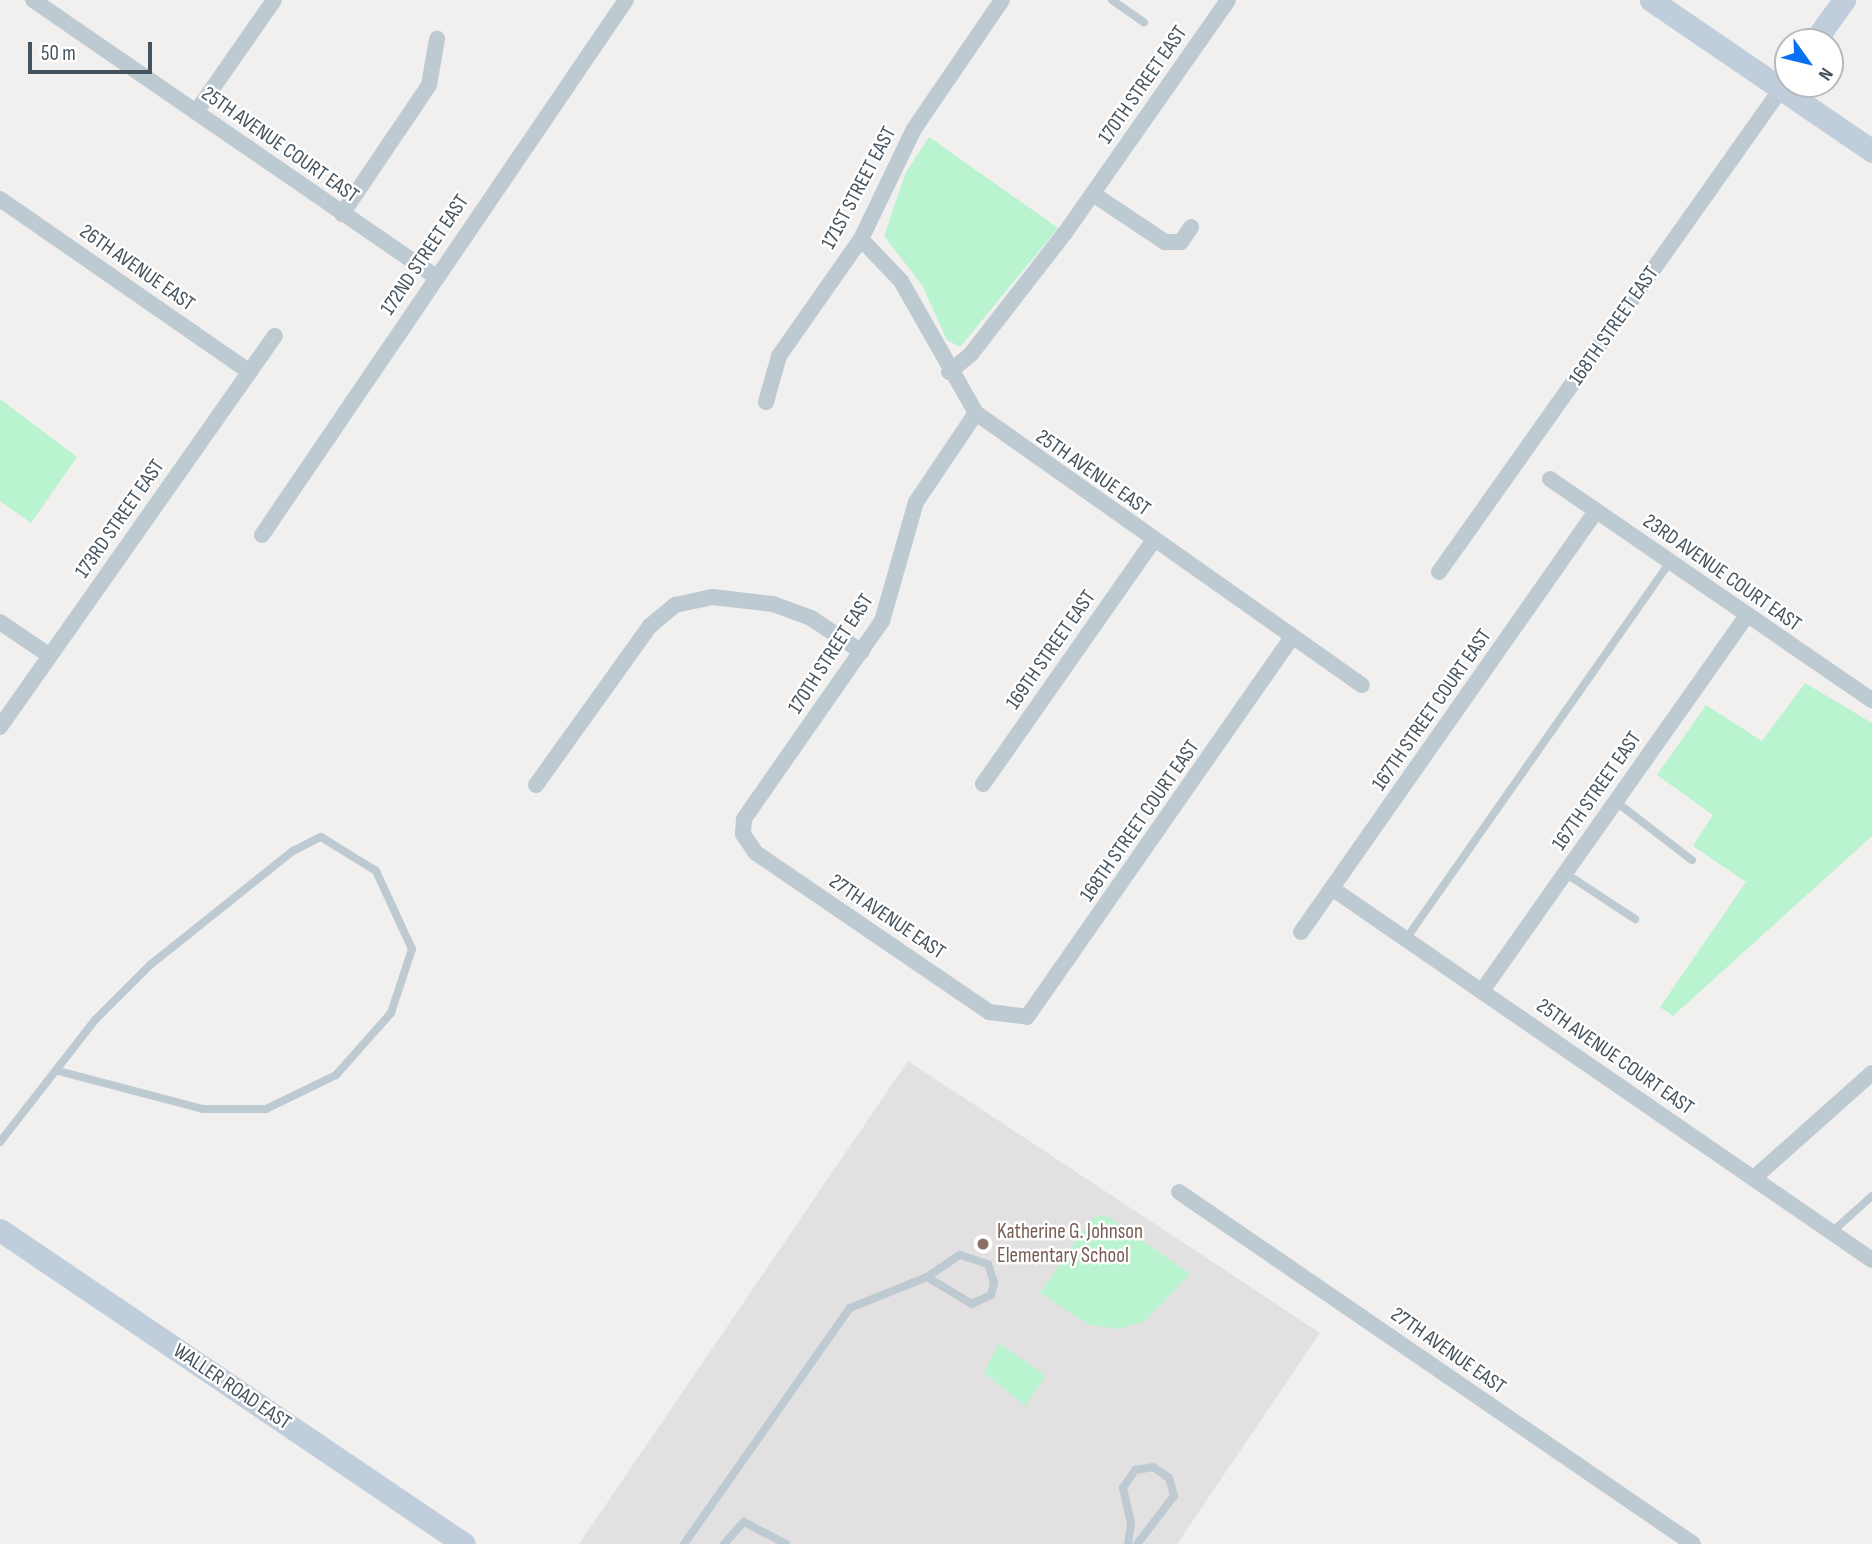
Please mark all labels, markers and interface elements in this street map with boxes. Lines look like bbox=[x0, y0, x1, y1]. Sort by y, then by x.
street label: 170TH STREET EAST bbox=[1093, 21, 1193, 149]
scale bar bbox=[32, 28, 156, 72]
north arrow bbox=[1774, 28, 1844, 98]
text: 50 m bbox=[41, 41, 76, 66]
text: N bbox=[1813, 63, 1838, 85]
street label: 25TH AVENUE COURT EAST bbox=[197, 81, 363, 209]
street label: 171ST STREET EAST bbox=[816, 123, 902, 253]
street label: 172ND STREET EAST bbox=[375, 190, 475, 320]
street label: 26TH AVENUE EAST bbox=[75, 219, 199, 317]
street label: 168TH STREET EAST bbox=[1564, 262, 1664, 390]
street label: 25TH AVENUE EAST bbox=[1031, 424, 1155, 522]
street label: 173RD STREET EAST bbox=[70, 455, 170, 583]
street label: 23RD AVENUE COURT EAST bbox=[1638, 509, 1806, 637]
street label: 169TH STREET EAST bbox=[1001, 586, 1101, 714]
street label: 170TH STREET EAST bbox=[783, 589, 879, 719]
street label: 167TH STREET COURT EAST bbox=[1367, 624, 1497, 796]
street label: 167TH STREET EAST bbox=[1547, 727, 1647, 855]
street label: 168TH STREET COURT EAST bbox=[1075, 735, 1205, 907]
street label: 27TH AVENUE EAST bbox=[824, 869, 950, 965]
street label: 25TH AVENUE COURT EAST bbox=[1532, 993, 1698, 1121]
place label: Katherine G. Johnson Elementary School bbox=[997, 1219, 1143, 1269]
marker: Katherine G. Johnson Elementary School bbox=[975, 1236, 991, 1252]
street label: 27TH AVENUE EAST bbox=[1386, 1302, 1510, 1400]
street label: WALLER ROAD EAST bbox=[168, 1338, 296, 1436]

